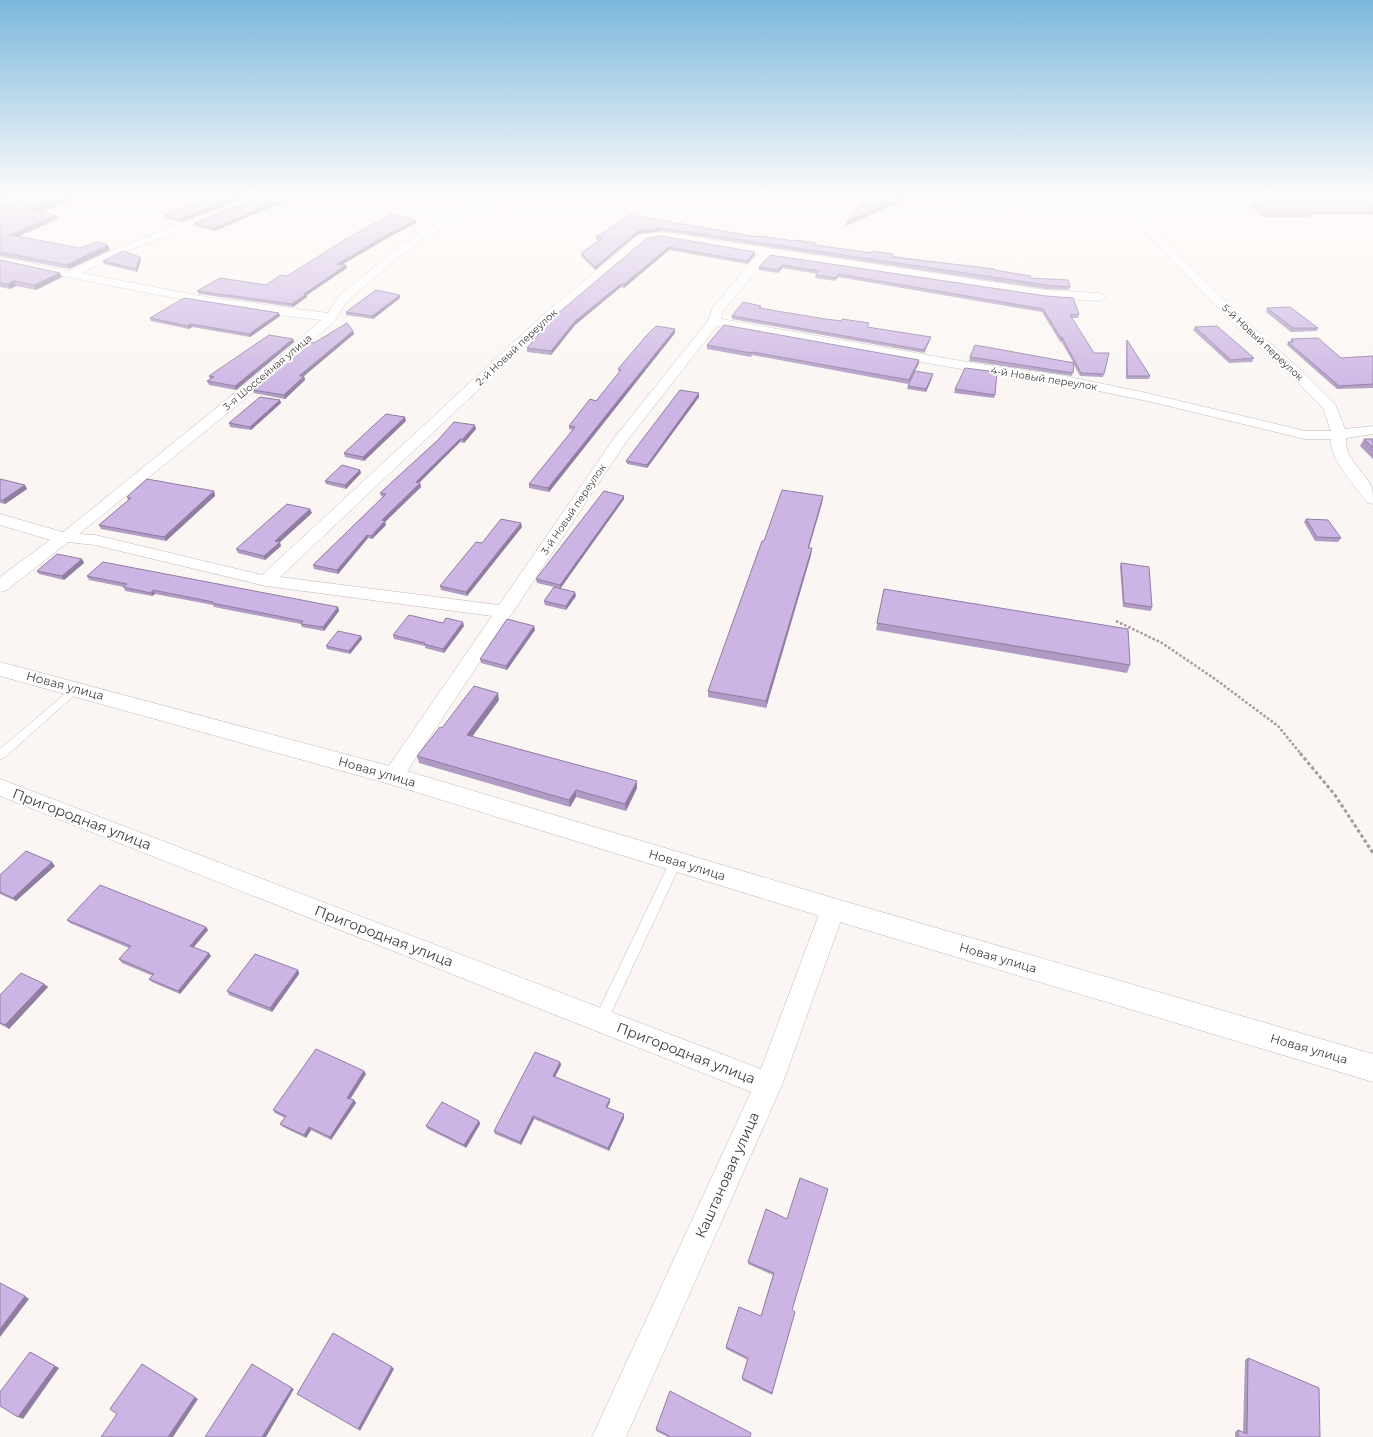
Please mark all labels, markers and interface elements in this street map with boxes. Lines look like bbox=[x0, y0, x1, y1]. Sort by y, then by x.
street label: 5-й Новый переулок bbox=[1219, 301, 1306, 384]
street label: 2-й Новый переулок bbox=[473, 306, 560, 388]
street label: 3-я Шоссейная улица bbox=[220, 331, 314, 413]
street label: 4-й Новый переулок bbox=[990, 364, 1098, 393]
street label: 3-й Новый переулок bbox=[538, 461, 609, 557]
street label: Новая улица bbox=[25, 668, 106, 703]
street label: Новая улица bbox=[337, 753, 417, 790]
street label: Пригородная улица bbox=[10, 784, 154, 854]
street label: Новая улица bbox=[647, 846, 727, 883]
street label: Пригородная улица bbox=[312, 901, 456, 971]
street label: Новая улица bbox=[958, 939, 1038, 976]
street label: Пригородная улица bbox=[614, 1018, 758, 1088]
street label: Новая улица bbox=[1269, 1030, 1349, 1067]
street label: Каштановая улица bbox=[691, 1109, 763, 1241]

